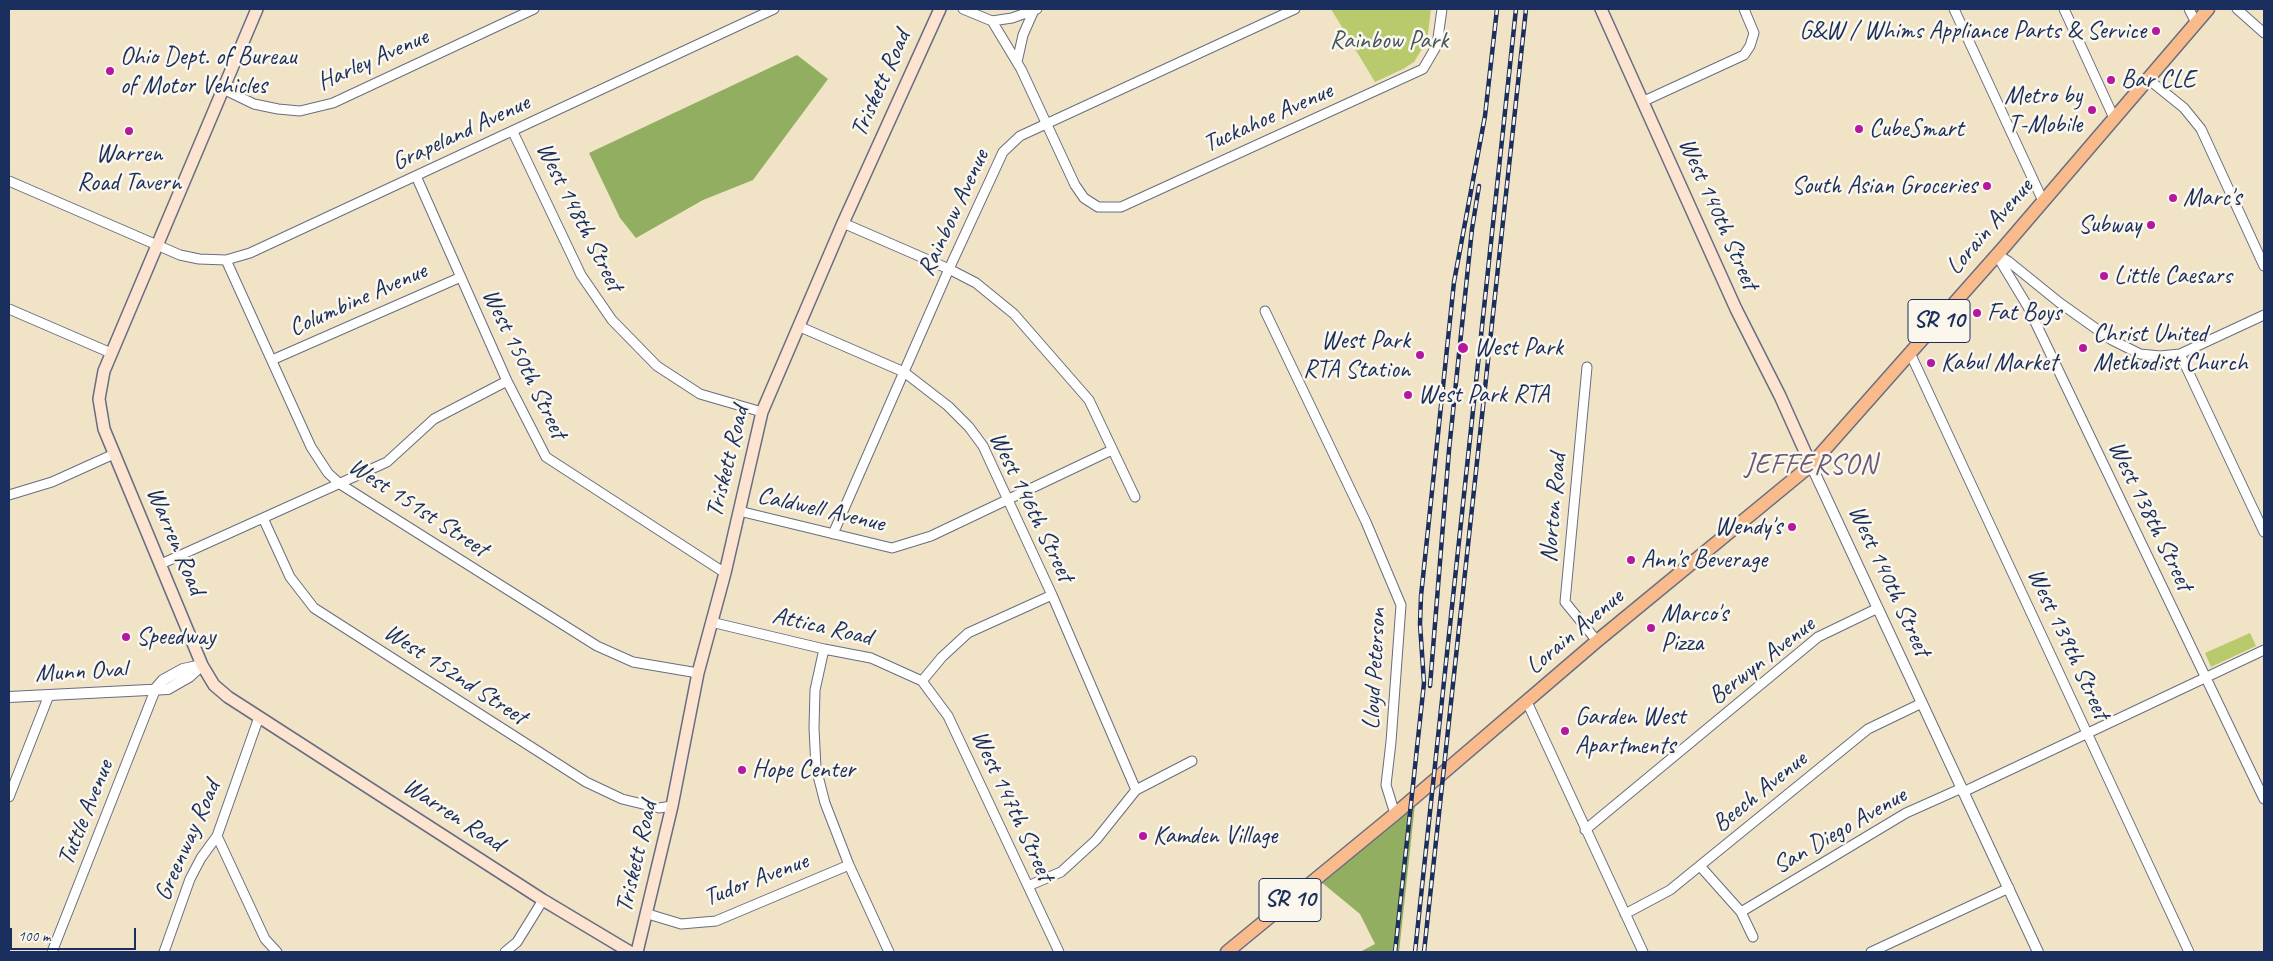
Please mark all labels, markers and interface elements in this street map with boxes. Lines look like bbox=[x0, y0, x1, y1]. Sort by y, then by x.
place label: G&W / Whims Appliance Parts & Service bbox=[1799, 16, 2146, 46]
street label: Harley Avenue bbox=[313, 22, 433, 98]
marker: G&W / Whims Appliance Parts & Service bbox=[2150, 25, 2162, 37]
street label: Triskett Road bbox=[844, 26, 918, 142]
park label: Rainbow Park bbox=[1330, 26, 1448, 56]
place label: Ohio Dept. of Bureau of Motor Vehicles bbox=[120, 42, 296, 101]
marker: Ohio Dept. of Bureau of Motor Vehicles bbox=[104, 65, 116, 77]
place label: Bar CLE bbox=[2121, 65, 2195, 95]
marker: Bar CLE bbox=[2105, 74, 2117, 86]
street label: Tuckahoe Avenue bbox=[1199, 76, 1337, 160]
place label: Metro by T-Mobile bbox=[2004, 81, 2082, 140]
street label: Grapeland Avenue bbox=[387, 88, 535, 178]
marker: Metro by T-Mobile bbox=[2086, 104, 2098, 116]
place label: CubeSmart bbox=[1869, 114, 1964, 144]
marker: CubeSmart bbox=[1853, 123, 1865, 135]
marker: Warren Road Tavern bbox=[123, 125, 135, 137]
street label: West 140th Street bbox=[1671, 133, 1765, 295]
street label: West 148th Street bbox=[529, 138, 629, 296]
place label: Warren Road Tavern bbox=[77, 139, 181, 198]
street label: Rainbow Avenue bbox=[912, 145, 996, 281]
place label: South Asian Groceries bbox=[1791, 171, 1977, 201]
street label: Lorain Avenue bbox=[1940, 173, 2040, 281]
marker: South Asian Groceries bbox=[1981, 180, 1993, 192]
place label: Marc's bbox=[2183, 183, 2241, 213]
marker: Marc's bbox=[2167, 192, 2179, 204]
place label: Subway bbox=[2078, 210, 2141, 240]
marker: Subway bbox=[2145, 219, 2157, 231]
street label: Columbine Avenue bbox=[284, 256, 432, 344]
place label: Little Caesars bbox=[2114, 261, 2232, 291]
marker: Little Caesars bbox=[2098, 270, 2110, 282]
street label: West 150th Street bbox=[475, 284, 573, 444]
place label: Fat Boys bbox=[1987, 298, 2061, 328]
road number: SR 10 bbox=[1908, 300, 1970, 342]
marker: Fat Boys bbox=[1971, 307, 1983, 319]
place label: Christ United Methodist Church bbox=[2093, 319, 2247, 378]
place label: West Park RTA Station bbox=[1303, 326, 1410, 385]
place label: West Park bbox=[1474, 333, 1563, 363]
marker: West Park bbox=[1456, 341, 1470, 355]
marker: Christ United Methodist Church bbox=[2077, 342, 2089, 354]
place label: Kabul Market bbox=[1941, 348, 2057, 378]
marker: West Park RTA Station bbox=[1414, 349, 1426, 361]
marker: Kabul Market bbox=[1925, 357, 1937, 369]
place label: West Park RTA bbox=[1418, 380, 1549, 410]
marker: West Park RTA bbox=[1402, 389, 1414, 401]
street label: Triskett Road bbox=[700, 403, 756, 521]
street label: West 146th Street bbox=[982, 427, 1080, 587]
street label: West 138th Street bbox=[2101, 436, 2199, 596]
district label: JEFFERSON bbox=[1744, 449, 1878, 483]
street label: West 151st Street bbox=[343, 452, 493, 564]
street label: Norton Road bbox=[1534, 452, 1574, 564]
street label: Caldwell Avenue bbox=[754, 481, 888, 539]
street label: Warren Road bbox=[139, 483, 211, 599]
street label: West 140th Street bbox=[1841, 501, 1937, 661]
place label: Wendy's bbox=[1715, 512, 1782, 542]
marker: Wendy's bbox=[1786, 521, 1798, 533]
place label: Ann's Beverage bbox=[1641, 545, 1767, 575]
marker: Ann's Beverage bbox=[1625, 554, 1637, 566]
street label: West 139th Street bbox=[2020, 564, 2116, 724]
street label: Lorain Avenue bbox=[1520, 583, 1630, 681]
place label: Marco's Pizza bbox=[1661, 599, 1728, 658]
street label: Attica Road bbox=[769, 601, 875, 653]
street label: Lloyd Peterson bbox=[1357, 608, 1393, 730]
street label: Berwyn Avenue bbox=[1703, 610, 1821, 712]
street label: West 152nd Street bbox=[378, 618, 532, 732]
place label: Speedway bbox=[136, 622, 215, 652]
marker: Marco's Pizza bbox=[1645, 622, 1657, 634]
marker: Speedway bbox=[120, 631, 132, 643]
street label: Munn Oval bbox=[34, 655, 128, 689]
place label: Garden West Apartments bbox=[1575, 702, 1686, 761]
marker: Garden West Apartments bbox=[1559, 725, 1571, 737]
street label: West 147th Street bbox=[964, 726, 1060, 886]
street label: Beech Avenue bbox=[1707, 745, 1813, 839]
place label: Hope Center bbox=[752, 755, 855, 785]
street label: Tuttle Avenue bbox=[51, 756, 121, 870]
marker: Hope Center bbox=[736, 764, 748, 776]
street label: Warren Road bbox=[397, 771, 509, 859]
street label: Greenway Road bbox=[148, 776, 228, 906]
street label: San Diego Avenue bbox=[1768, 781, 1912, 881]
street label: Triskett Road bbox=[610, 798, 664, 916]
place label: Kamden Village bbox=[1153, 821, 1277, 851]
marker: Kamden Village bbox=[1137, 830, 1149, 842]
street label: Tudor Avenue bbox=[699, 846, 813, 914]
road number: SR 10 bbox=[1259, 878, 1321, 922]
scale bar bbox=[12, 918, 139, 950]
text: 100 m bbox=[18, 927, 50, 946]

